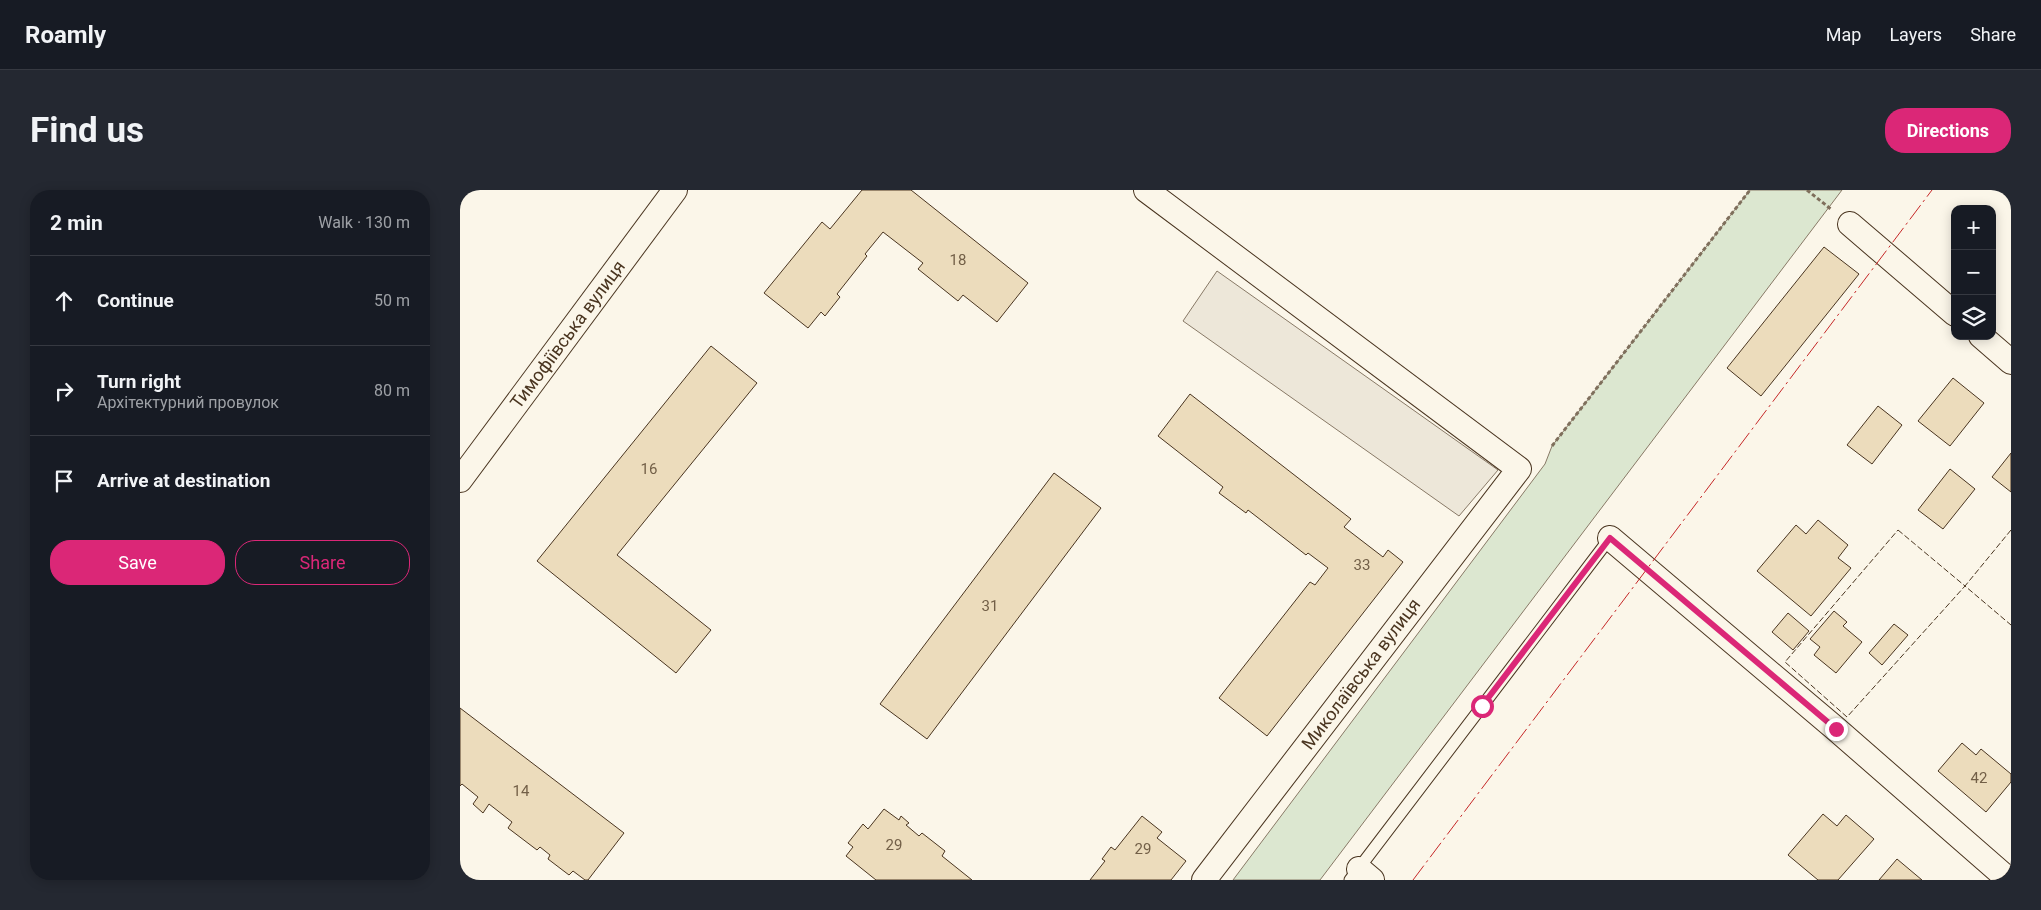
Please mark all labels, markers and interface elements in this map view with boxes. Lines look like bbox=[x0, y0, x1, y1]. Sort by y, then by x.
text: Roamly bbox=[25, 21, 106, 49]
text: Map bbox=[1826, 24, 1861, 45]
text: Layers bbox=[1889, 24, 1942, 45]
text: Share bbox=[1970, 24, 2016, 45]
button: Directions bbox=[1885, 108, 2011, 153]
text: Find us bbox=[30, 110, 144, 151]
map controls bbox=[1951, 205, 1996, 340]
button: + bbox=[1951, 205, 1996, 250]
text: 2 min bbox=[50, 211, 103, 235]
text: Walk · 130 m bbox=[318, 213, 410, 232]
button: − bbox=[1951, 250, 1996, 295]
house number: 18 bbox=[950, 251, 966, 269]
street label: Тимофіївська вулиця bbox=[506, 256, 629, 412]
icon: ahead bbox=[50, 287, 78, 315]
text: Continue bbox=[97, 289, 174, 312]
text: 50 m bbox=[374, 291, 410, 310]
button: layers bbox=[1951, 295, 1996, 340]
text: Turn right bbox=[97, 370, 181, 393]
icon: right bbox=[50, 377, 78, 405]
text: 80 m bbox=[374, 381, 410, 400]
text: Архітектурний провулок bbox=[97, 393, 279, 412]
house number: 16 bbox=[641, 460, 657, 478]
icon: arrive bbox=[50, 467, 78, 495]
text: Arrive at destination bbox=[97, 469, 270, 492]
button: Save bbox=[50, 540, 225, 585]
button: Share bbox=[235, 540, 410, 585]
house number: 33 bbox=[1354, 556, 1370, 574]
street label: Миколаївська вулиця bbox=[1297, 594, 1424, 753]
house number: 31 bbox=[982, 597, 998, 615]
route start bbox=[1471, 695, 1494, 718]
route end bbox=[1825, 718, 1848, 741]
house number: 42 bbox=[1971, 769, 1987, 787]
house number: 14 bbox=[513, 782, 530, 800]
house number: 29 bbox=[886, 836, 902, 854]
house number: 29 bbox=[1135, 840, 1151, 858]

